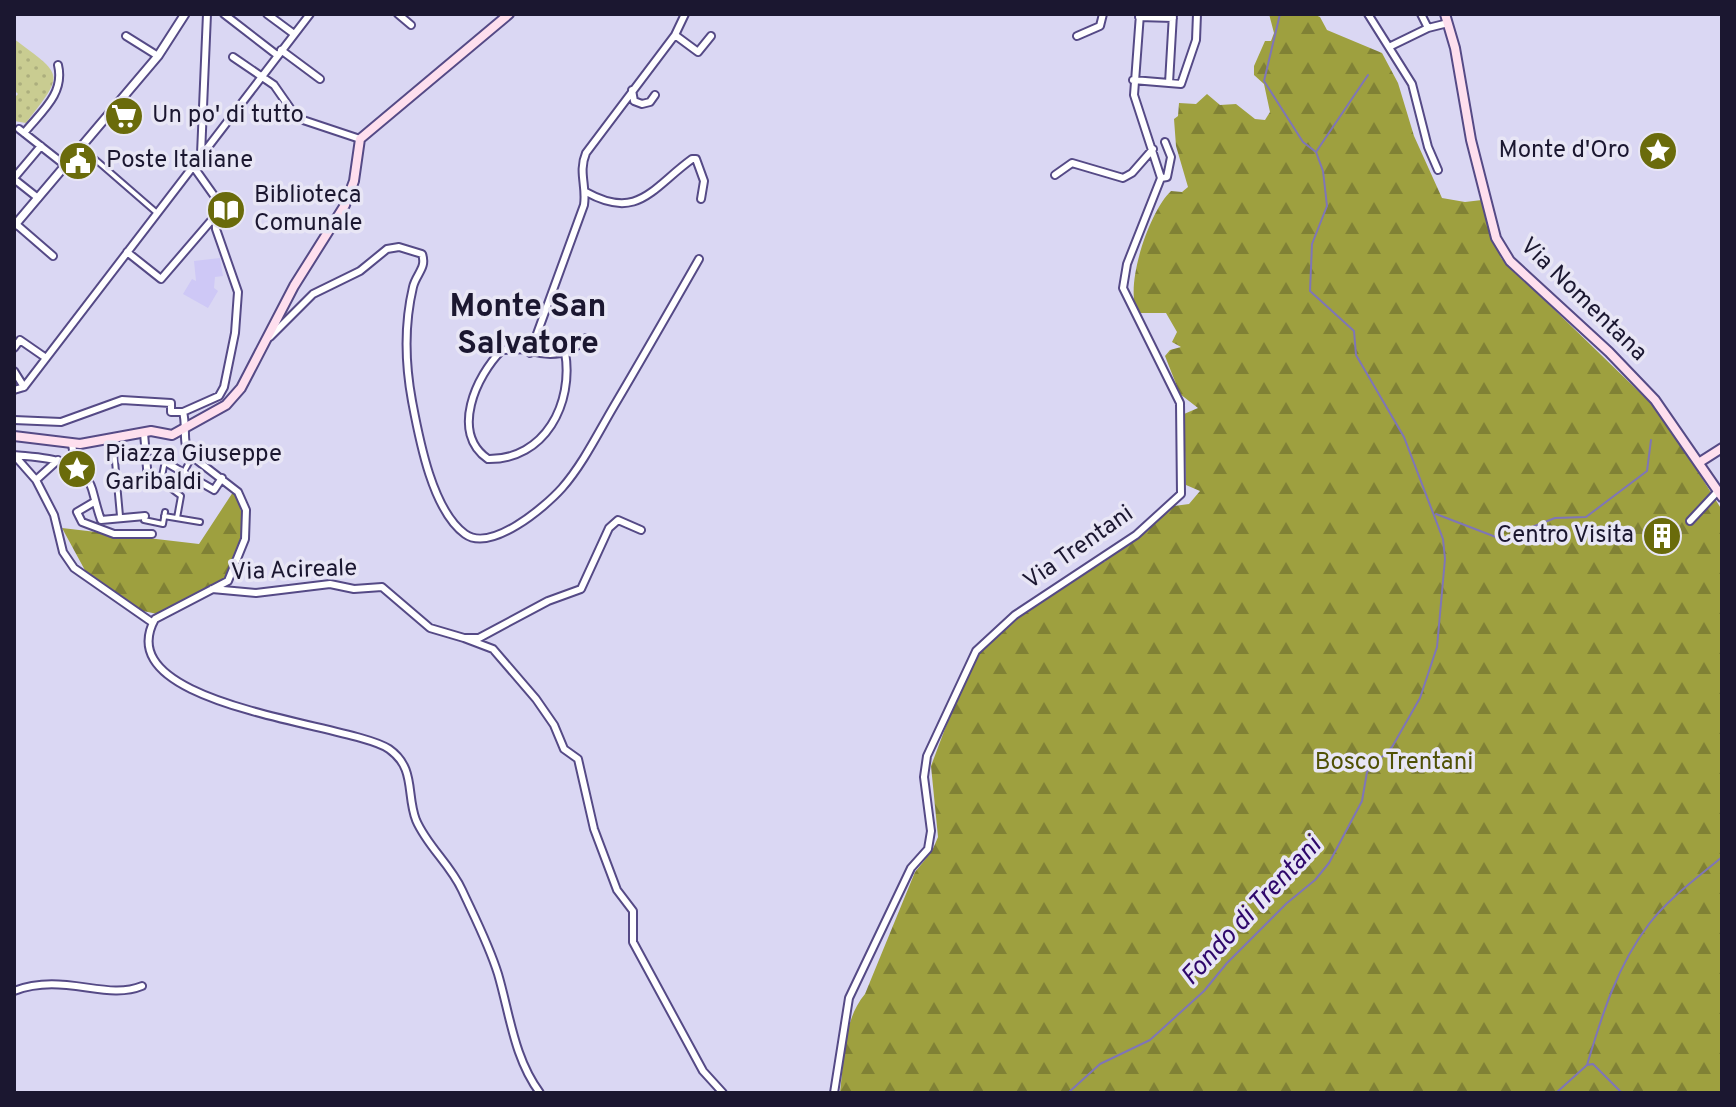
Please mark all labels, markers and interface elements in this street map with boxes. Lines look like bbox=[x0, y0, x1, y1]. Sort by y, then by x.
supermarket icon: Un po' di tutto bbox=[103, 95, 145, 137]
place label: Un po' di tutto bbox=[152, 101, 304, 131]
place icon: Monte d'Oro bbox=[1637, 130, 1679, 172]
place label: Monte d'Oro bbox=[1498, 136, 1630, 166]
public building icon: Poste Italiane bbox=[57, 140, 99, 182]
place label: Poste Italiane bbox=[106, 146, 253, 176]
place label: Biblioteca Comunale bbox=[254, 181, 362, 239]
library icon: Biblioteca Comunale bbox=[205, 189, 247, 231]
street label: Via Nomentana bbox=[1513, 232, 1653, 368]
district label: Monte San Salvatore bbox=[449, 288, 607, 365]
place label: Piazza Giuseppe Garibaldi bbox=[105, 440, 282, 498]
place icon: Piazza Giuseppe Garibaldi bbox=[56, 448, 98, 490]
street label: Via Trentani bbox=[1018, 499, 1140, 597]
building icon: Centro Visita bbox=[1641, 515, 1683, 557]
place label: Centro Visita bbox=[1497, 521, 1634, 551]
street label: Via Acireale bbox=[230, 554, 358, 588]
park label: Bosco Trentani bbox=[1315, 748, 1473, 778]
water label: Fondo di Trentani bbox=[1175, 830, 1330, 993]

